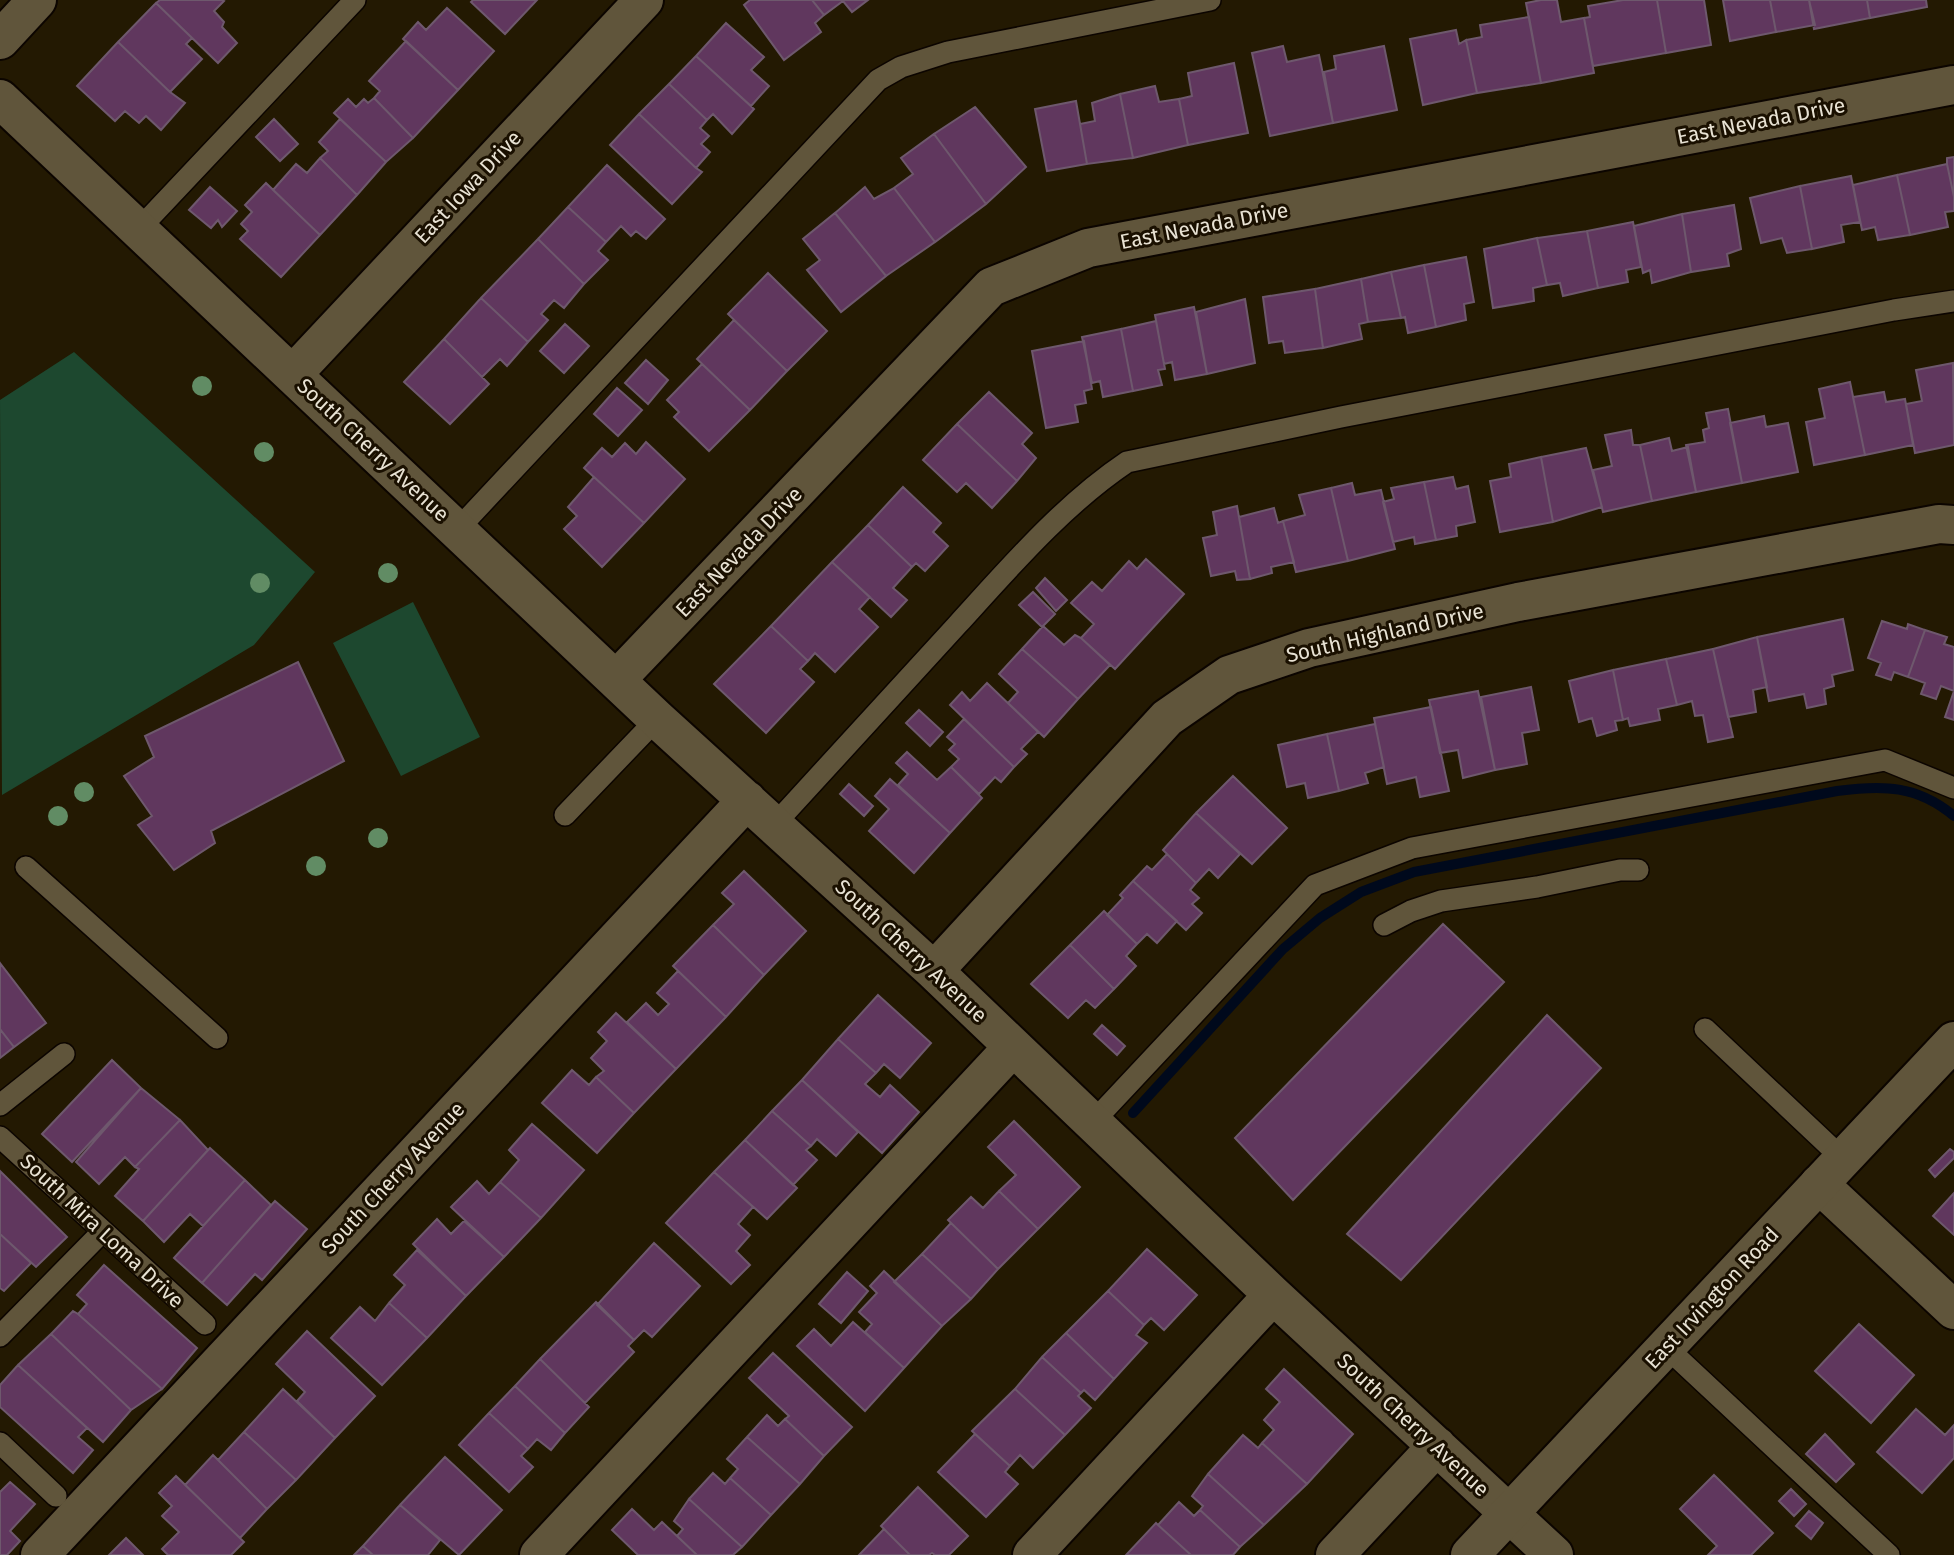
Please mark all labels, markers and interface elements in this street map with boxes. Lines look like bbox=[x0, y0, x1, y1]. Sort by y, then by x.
street label: East Nevada Drive bbox=[1675, 92, 1847, 150]
street label: East Iowa Drive bbox=[409, 125, 527, 249]
street label: East Nevada Drive bbox=[1118, 197, 1290, 255]
street label: South Cherry Avenue bbox=[292, 373, 454, 527]
street label: East Nevada Drive bbox=[670, 481, 808, 623]
street label: South Highland Drive bbox=[1284, 598, 1486, 668]
street label: South Cherry Avenue bbox=[830, 874, 992, 1028]
street label: South Cherry Avenue bbox=[316, 1097, 470, 1259]
street label: South Mira Loma Drive bbox=[15, 1148, 189, 1314]
street label: East Irvington Road bbox=[1639, 1222, 1785, 1374]
street label: South Cherry Avenue bbox=[1332, 1348, 1494, 1502]

